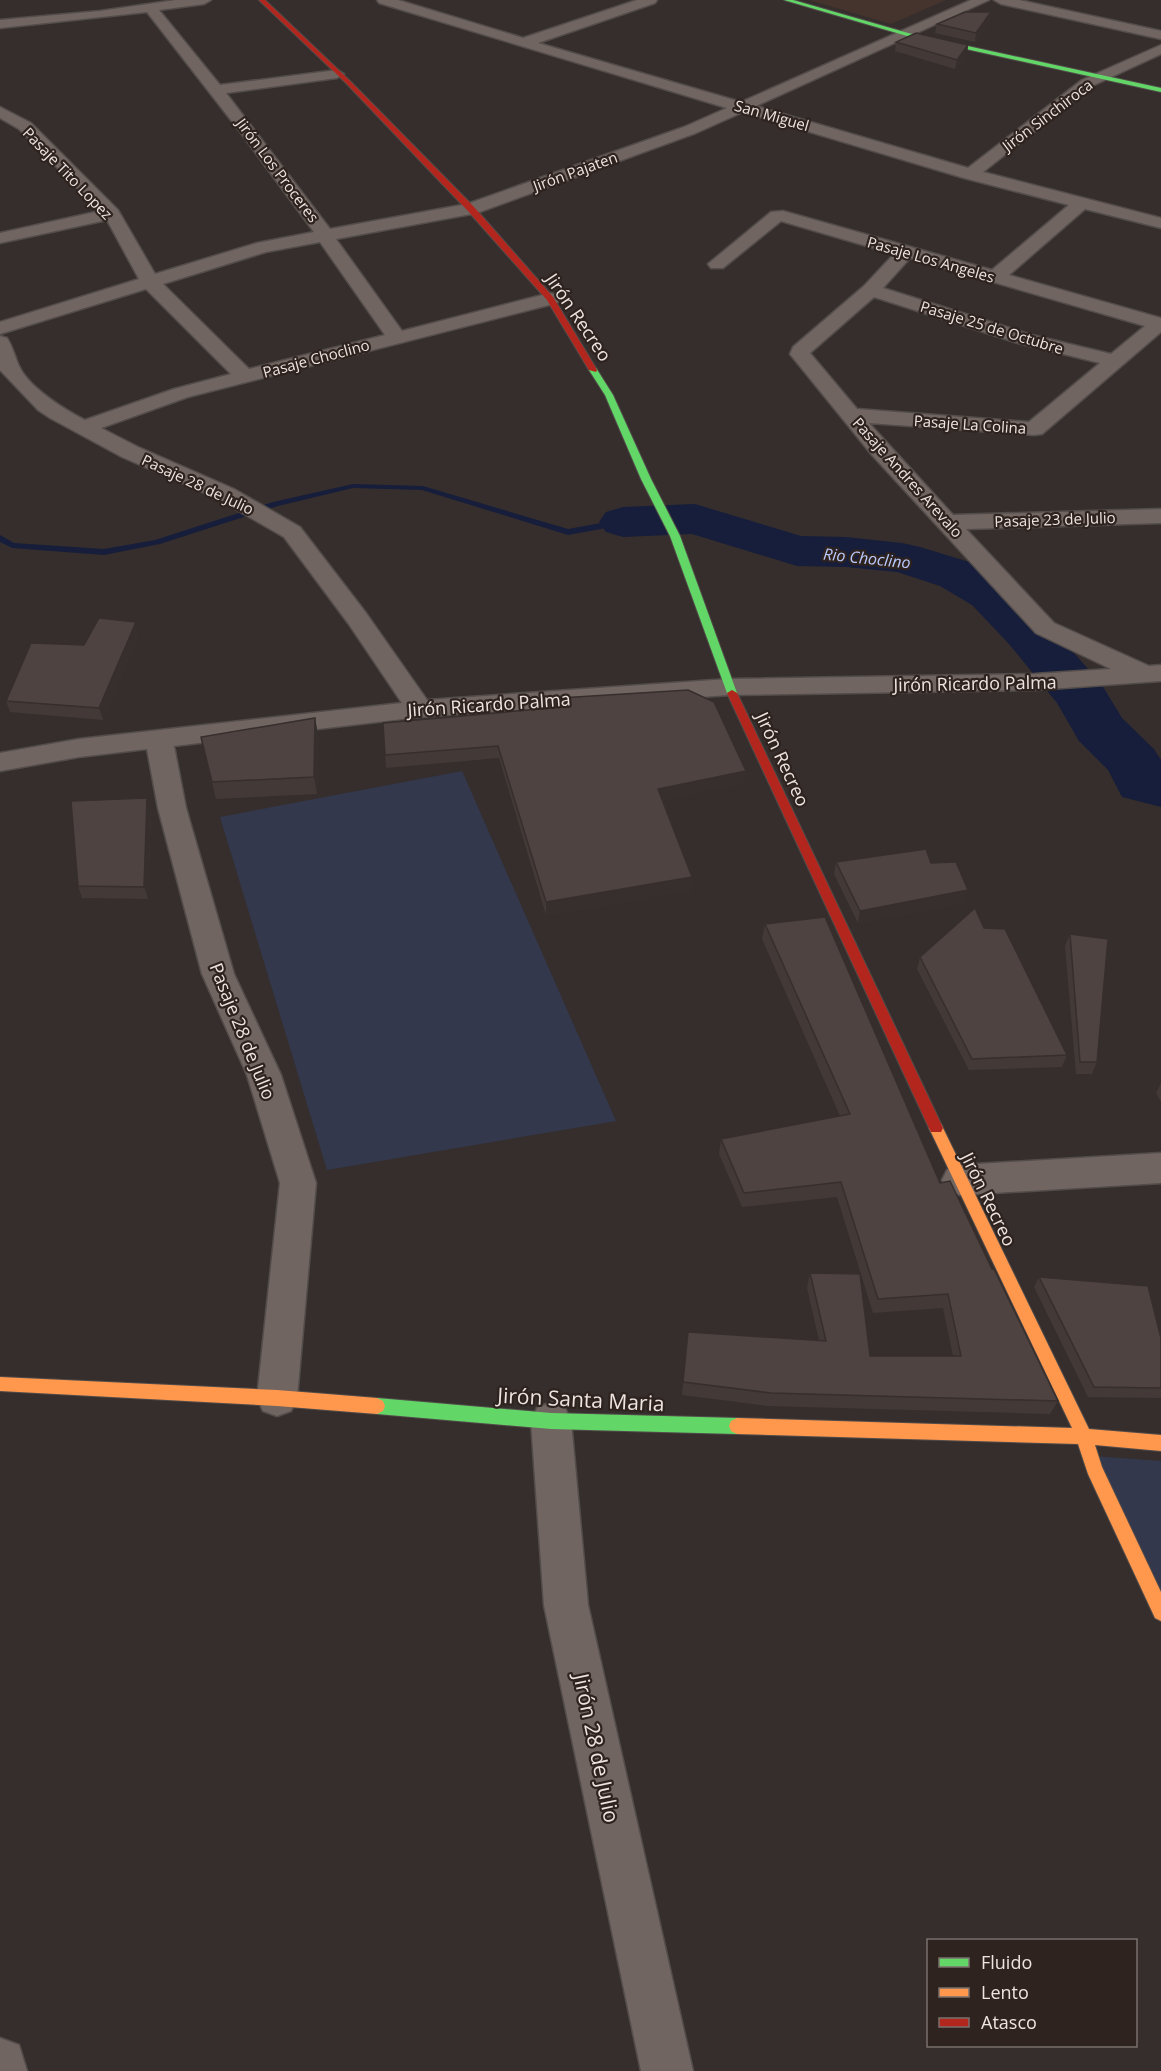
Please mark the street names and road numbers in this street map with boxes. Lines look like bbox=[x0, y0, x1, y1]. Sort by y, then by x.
street label: Jirón Sinchiroca bbox=[996, 74, 1096, 157]
street label: San Miguel bbox=[732, 95, 812, 135]
street label: Jirón Los Proceres bbox=[231, 112, 324, 226]
street label: Pasaje Tito Lopez bbox=[19, 123, 117, 223]
street label: Jirón Pajaten bbox=[528, 146, 620, 196]
street label: Pasaje Los Angeles bbox=[865, 231, 997, 287]
street label: Jirón Recreo bbox=[540, 267, 617, 366]
street label: Pasaje 25 de Octubre bbox=[918, 296, 1066, 358]
street label: Pasaje Choclino bbox=[260, 334, 372, 382]
street label: Pasaje La Colina bbox=[913, 410, 1027, 438]
street label: Pasaje Andres Arevalo bbox=[849, 413, 967, 541]
street label: Pasaje 28 de Julio bbox=[139, 449, 257, 519]
street label: Pasaje 23 de Julio bbox=[994, 507, 1116, 531]
street label: Jirón Ricardo Palma bbox=[891, 670, 1057, 696]
street label: Jirón Ricardo Palma bbox=[405, 686, 571, 722]
street label: Jirón Recreo bbox=[750, 706, 815, 810]
street label: Pasaje 28 de Julio bbox=[205, 959, 281, 1103]
street label: Jirón Recreo bbox=[955, 1146, 1022, 1250]
street label: Jirón Santa Maria bbox=[495, 1381, 665, 1417]
street label: Jirón 28 de Julio bbox=[567, 1669, 626, 1825]

